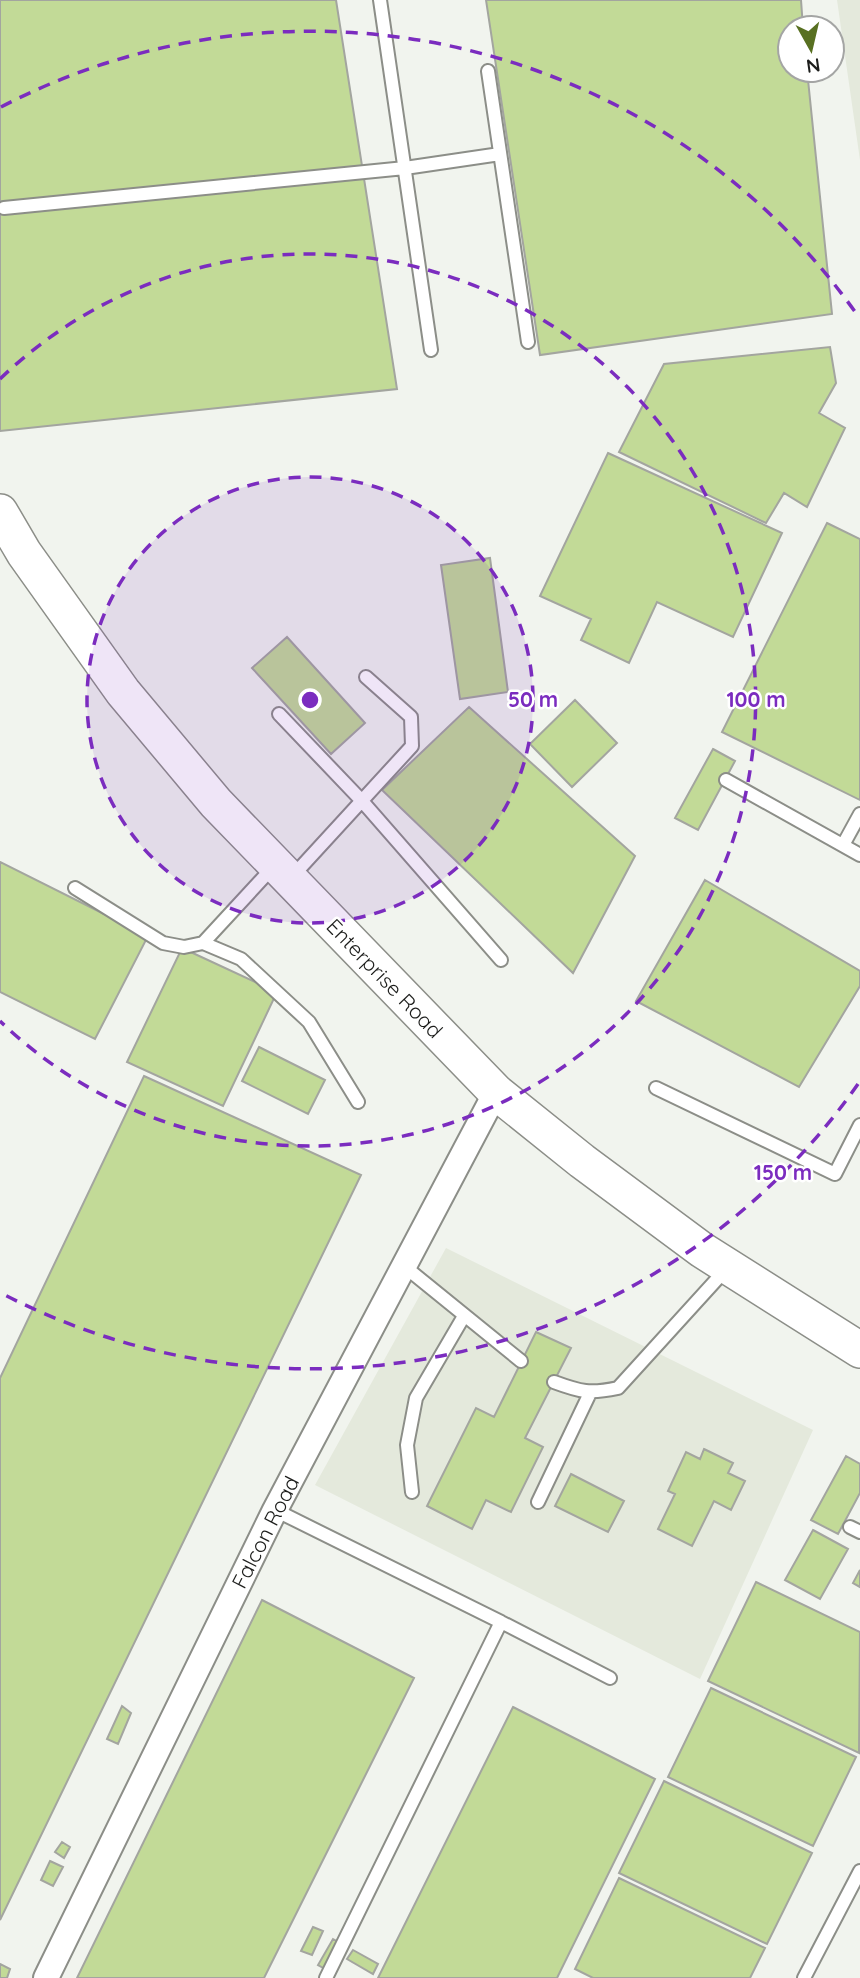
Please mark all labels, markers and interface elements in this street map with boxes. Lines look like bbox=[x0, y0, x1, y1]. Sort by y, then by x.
north arrow bbox=[776, 14, 846, 84]
text: N bbox=[805, 53, 822, 79]
text: 50 m bbox=[508, 686, 558, 712]
text: 100 m bbox=[726, 686, 786, 712]
centre of rings bbox=[298, 688, 322, 712]
street label: Enterprise Road bbox=[322, 913, 448, 1043]
text: 150 m bbox=[754, 1159, 812, 1185]
street label: Falcon Road bbox=[226, 1472, 304, 1592]

